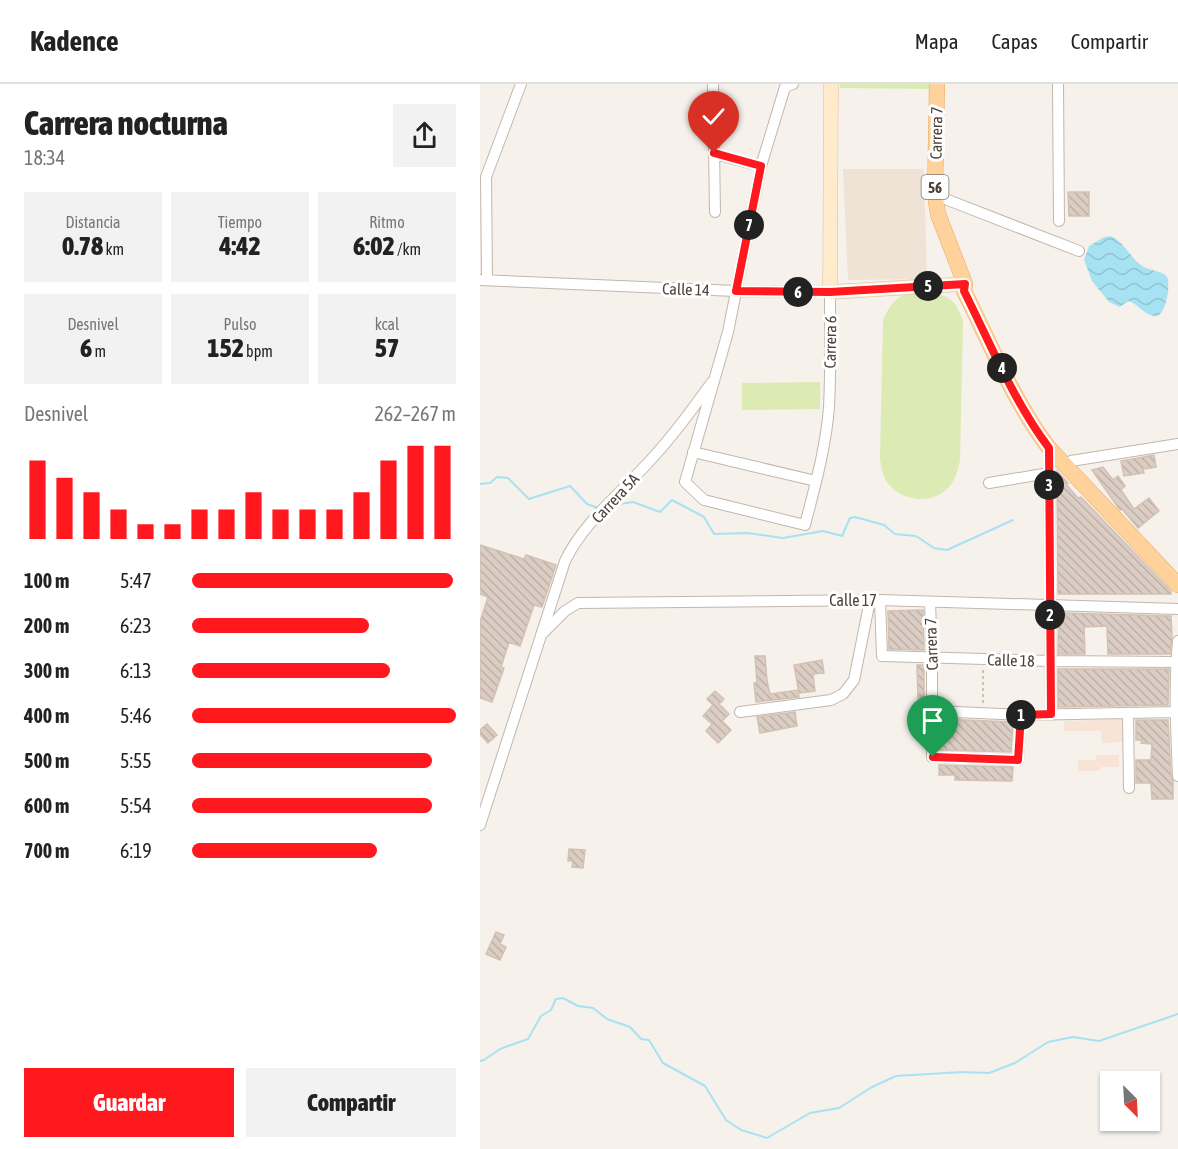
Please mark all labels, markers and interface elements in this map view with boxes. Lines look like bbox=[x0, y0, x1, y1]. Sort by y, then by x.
text: Kadence bbox=[30, 25, 119, 57]
text: Mapa bbox=[915, 29, 958, 53]
text: Capas bbox=[991, 29, 1038, 53]
text: Compartir bbox=[1071, 29, 1148, 53]
pin bbox=[688, 91, 739, 153]
icon: check bbox=[697, 100, 730, 133]
text: Carrera nocturna bbox=[24, 104, 228, 142]
button: share bbox=[393, 104, 456, 167]
street label: Carrera 7 bbox=[927, 106, 945, 160]
text: 18:34 bbox=[24, 146, 65, 169]
road number: 56 bbox=[922, 175, 948, 199]
pin: 7 bbox=[734, 210, 764, 240]
text: Distancia bbox=[65, 213, 121, 231]
text: Tiempo bbox=[218, 213, 262, 231]
text: Ritmo bbox=[369, 213, 405, 231]
text: 7 bbox=[745, 216, 753, 234]
text: 0.78 bbox=[62, 231, 103, 261]
text: 4:42 bbox=[219, 231, 261, 261]
text: 6:02 bbox=[353, 231, 395, 261]
text: km bbox=[103, 240, 124, 258]
text: /km bbox=[395, 240, 421, 258]
pin: 5 bbox=[913, 271, 943, 301]
pin: 6 bbox=[783, 277, 813, 307]
text: 5 bbox=[924, 277, 932, 295]
street label: Calle 14 bbox=[662, 279, 710, 299]
text: 6 bbox=[794, 283, 802, 301]
text: Desnivel bbox=[67, 315, 119, 333]
text: Pulso bbox=[224, 315, 256, 333]
text: kcal bbox=[375, 315, 399, 333]
street label: Carrera 6 bbox=[821, 315, 839, 369]
text: 6 bbox=[80, 333, 92, 363]
text: 152 bbox=[207, 333, 244, 363]
text: 57 bbox=[375, 333, 399, 363]
text: m bbox=[92, 342, 106, 360]
text: bpm bbox=[244, 342, 273, 360]
pin: 4 bbox=[987, 353, 1017, 383]
text: 4 bbox=[998, 359, 1006, 377]
text: Desnivel bbox=[24, 402, 88, 425]
text: 262–267 m bbox=[374, 402, 456, 425]
street label: Carrera 5A bbox=[588, 470, 642, 526]
pin: 3 bbox=[1034, 470, 1064, 500]
text: 3 bbox=[1045, 476, 1053, 494]
text: 100 m bbox=[24, 569, 69, 592]
text: 5:47 bbox=[120, 569, 152, 592]
street label: Calle 17 bbox=[829, 591, 877, 609]
pin: 2 bbox=[1035, 600, 1065, 630]
text: 2 bbox=[1046, 606, 1054, 624]
text: 200 m bbox=[24, 614, 69, 637]
text: 6:23 bbox=[120, 614, 152, 637]
street label: Carrera 7 bbox=[921, 617, 941, 671]
street label: Calle 18 bbox=[987, 650, 1035, 670]
text: 300 m bbox=[24, 659, 69, 682]
text: 6:13 bbox=[120, 659, 152, 682]
pin bbox=[907, 695, 958, 757]
pin: 1 bbox=[1006, 700, 1036, 730]
text: 400 m bbox=[24, 704, 69, 727]
text: 5:46 bbox=[120, 704, 152, 727]
icon: arrive bbox=[916, 704, 949, 737]
text: 1 bbox=[1017, 706, 1025, 724]
text: 500 m bbox=[24, 749, 69, 772]
text: 5:55 bbox=[120, 749, 152, 772]
text: 600 m bbox=[24, 794, 69, 817]
text: 5:54 bbox=[120, 794, 152, 817]
text: 700 m bbox=[24, 839, 69, 862]
text: 6:19 bbox=[120, 839, 152, 862]
button: Guardar bbox=[24, 1068, 234, 1137]
button: Compartir bbox=[246, 1068, 456, 1137]
north arrow bbox=[1100, 1071, 1160, 1131]
map controls bbox=[1100, 1071, 1160, 1131]

